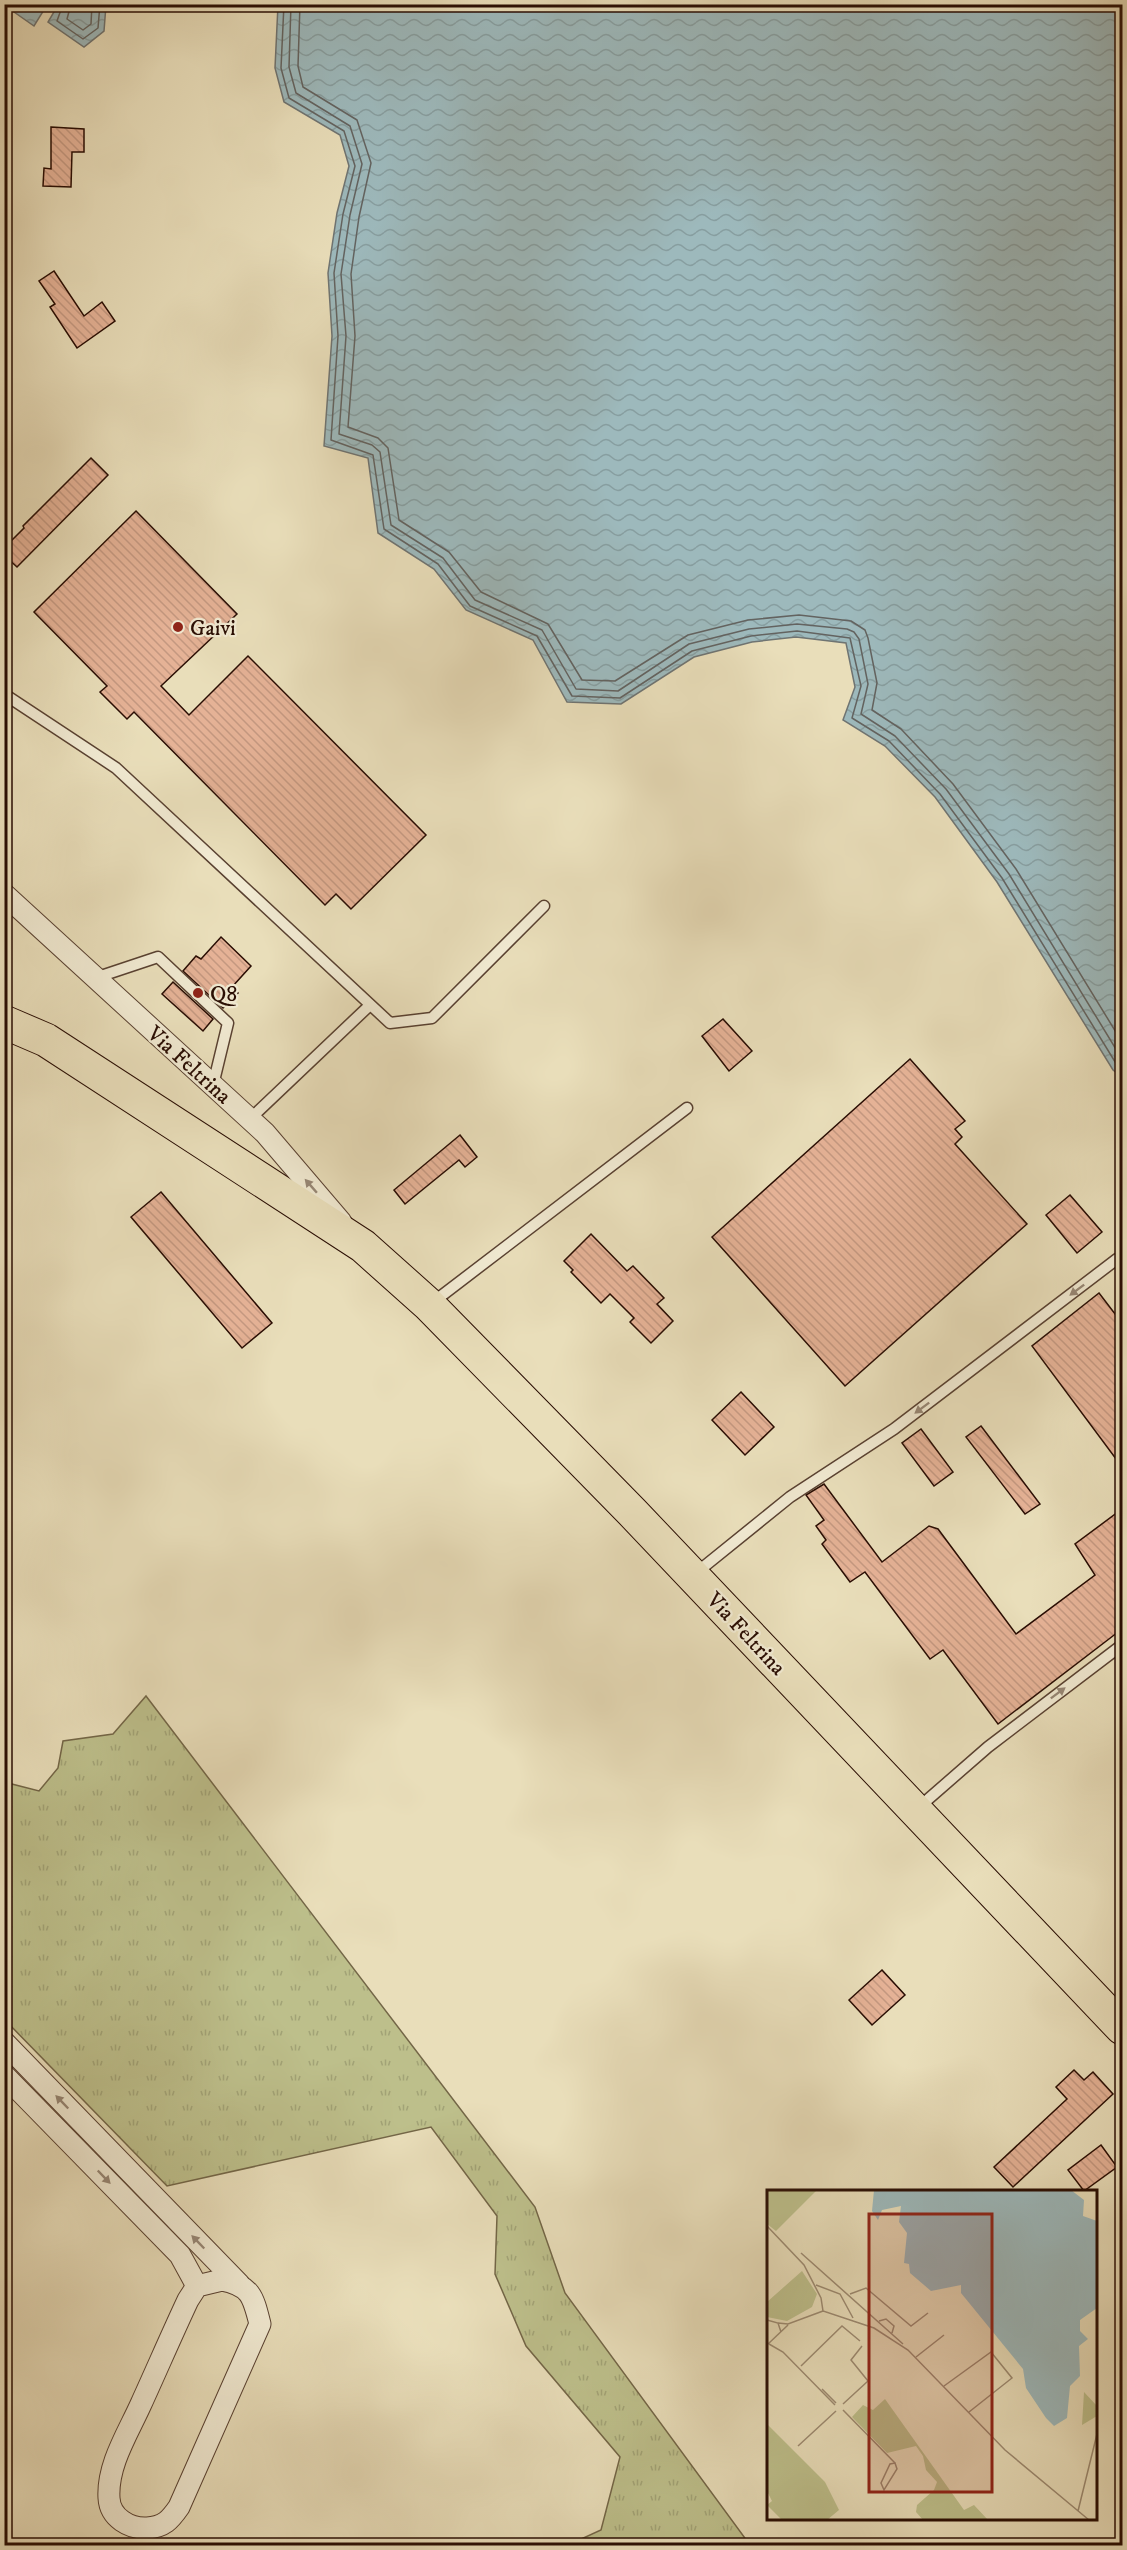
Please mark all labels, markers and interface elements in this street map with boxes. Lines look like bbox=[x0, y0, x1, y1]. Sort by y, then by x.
place label: Gaivi bbox=[190, 615, 236, 642]
marker: Gaivi bbox=[171, 620, 185, 634]
place label: Q8 bbox=[210, 981, 237, 1008]
marker: Q8 bbox=[191, 986, 205, 1000]
street label: Via Feltrina bbox=[141, 1020, 237, 1110]
one-way arrow bbox=[305, 1179, 318, 1194]
one-way arrow bbox=[1070, 1283, 1085, 1295]
one-way arrow bbox=[915, 1401, 930, 1413]
street label: Via Feltrina bbox=[700, 1586, 792, 1682]
one-way arrow bbox=[1050, 1687, 1066, 1699]
one-way arrow bbox=[56, 2095, 70, 2109]
one-way arrow bbox=[97, 2169, 110, 2184]
inset map bbox=[767, 2190, 1097, 2520]
one-way arrow bbox=[191, 2234, 205, 2249]

